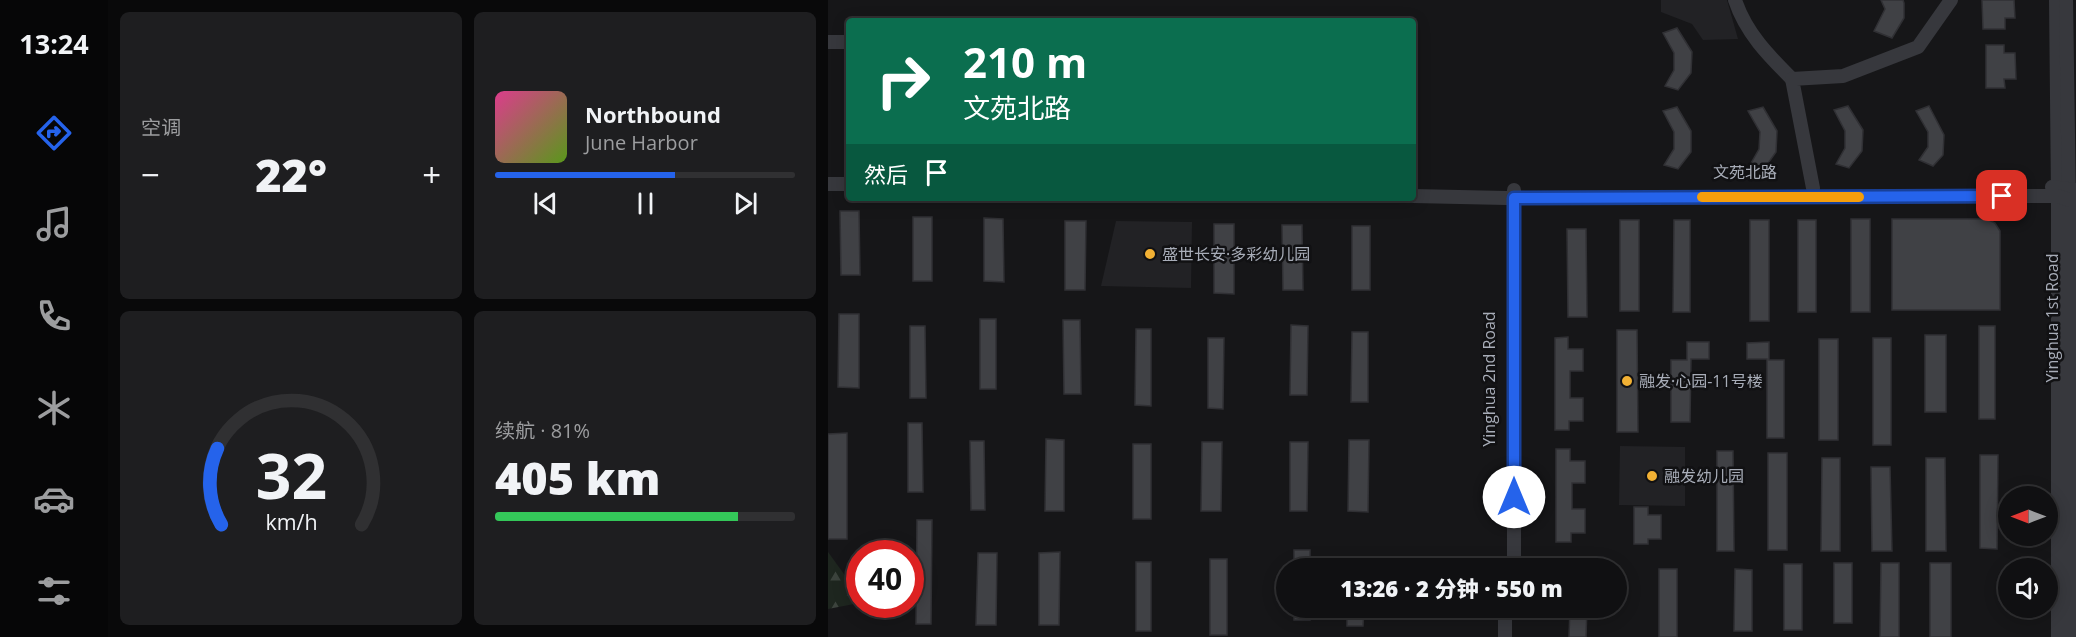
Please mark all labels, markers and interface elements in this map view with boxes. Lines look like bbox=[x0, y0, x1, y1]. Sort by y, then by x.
text: 13:24 bbox=[19, 25, 89, 62]
text: 210 m bbox=[963, 33, 1087, 90]
icon: right bbox=[864, 42, 942, 120]
text: 文苑北路 bbox=[963, 89, 1071, 126]
text: Northbound bbox=[585, 99, 721, 129]
icon: directions bbox=[33, 112, 75, 154]
text: 空调 bbox=[141, 114, 181, 141]
text: June Harbor bbox=[585, 129, 698, 156]
text: 22° bbox=[255, 144, 327, 205]
text: − bbox=[141, 152, 160, 197]
text: + bbox=[422, 152, 441, 197]
icon: arrive bbox=[920, 156, 953, 189]
text: 然后 bbox=[864, 159, 908, 189]
street label: 文苑北路 bbox=[1713, 161, 1777, 183]
pin bbox=[1976, 170, 2027, 221]
icon: arrive bbox=[1985, 179, 2018, 212]
icon: previous bbox=[529, 187, 562, 220]
icon: pause bbox=[629, 187, 662, 220]
icon: next bbox=[729, 187, 762, 220]
icon: music bbox=[33, 203, 75, 245]
place label: 盛世长安·多彩幼儿园 bbox=[1162, 243, 1310, 265]
marker: 盛世长安·多彩幼儿园 bbox=[1143, 247, 1157, 261]
street label: Yinghua 1st Road bbox=[2041, 254, 2063, 382]
icon: phone bbox=[33, 295, 75, 337]
street label: Yinghua 2nd Road bbox=[1478, 311, 1500, 447]
place label: 融发·心园-11号楼 bbox=[1639, 370, 1763, 392]
marker: 融发·心园-11号楼 bbox=[1620, 374, 1634, 388]
icon: climate bbox=[33, 387, 75, 429]
text: 续航 · 81% bbox=[495, 417, 590, 444]
text: 32 bbox=[255, 432, 327, 517]
text: 405 km bbox=[495, 447, 660, 508]
position arrow bbox=[1482, 465, 1546, 529]
place label: 融发幼儿园 bbox=[1664, 465, 1744, 487]
marker: 融发幼儿园 bbox=[1645, 469, 1659, 483]
icon: car bbox=[33, 478, 75, 520]
north arrow bbox=[1998, 486, 2058, 546]
map controls bbox=[1998, 486, 2058, 618]
text: km/h bbox=[265, 507, 317, 536]
speed limit sign: 40 bbox=[846, 540, 924, 618]
button: sound bbox=[1998, 558, 2058, 618]
icon: filters bbox=[33, 570, 75, 612]
text: 13:26 · 2 分钟 · 550 m bbox=[1340, 573, 1563, 603]

